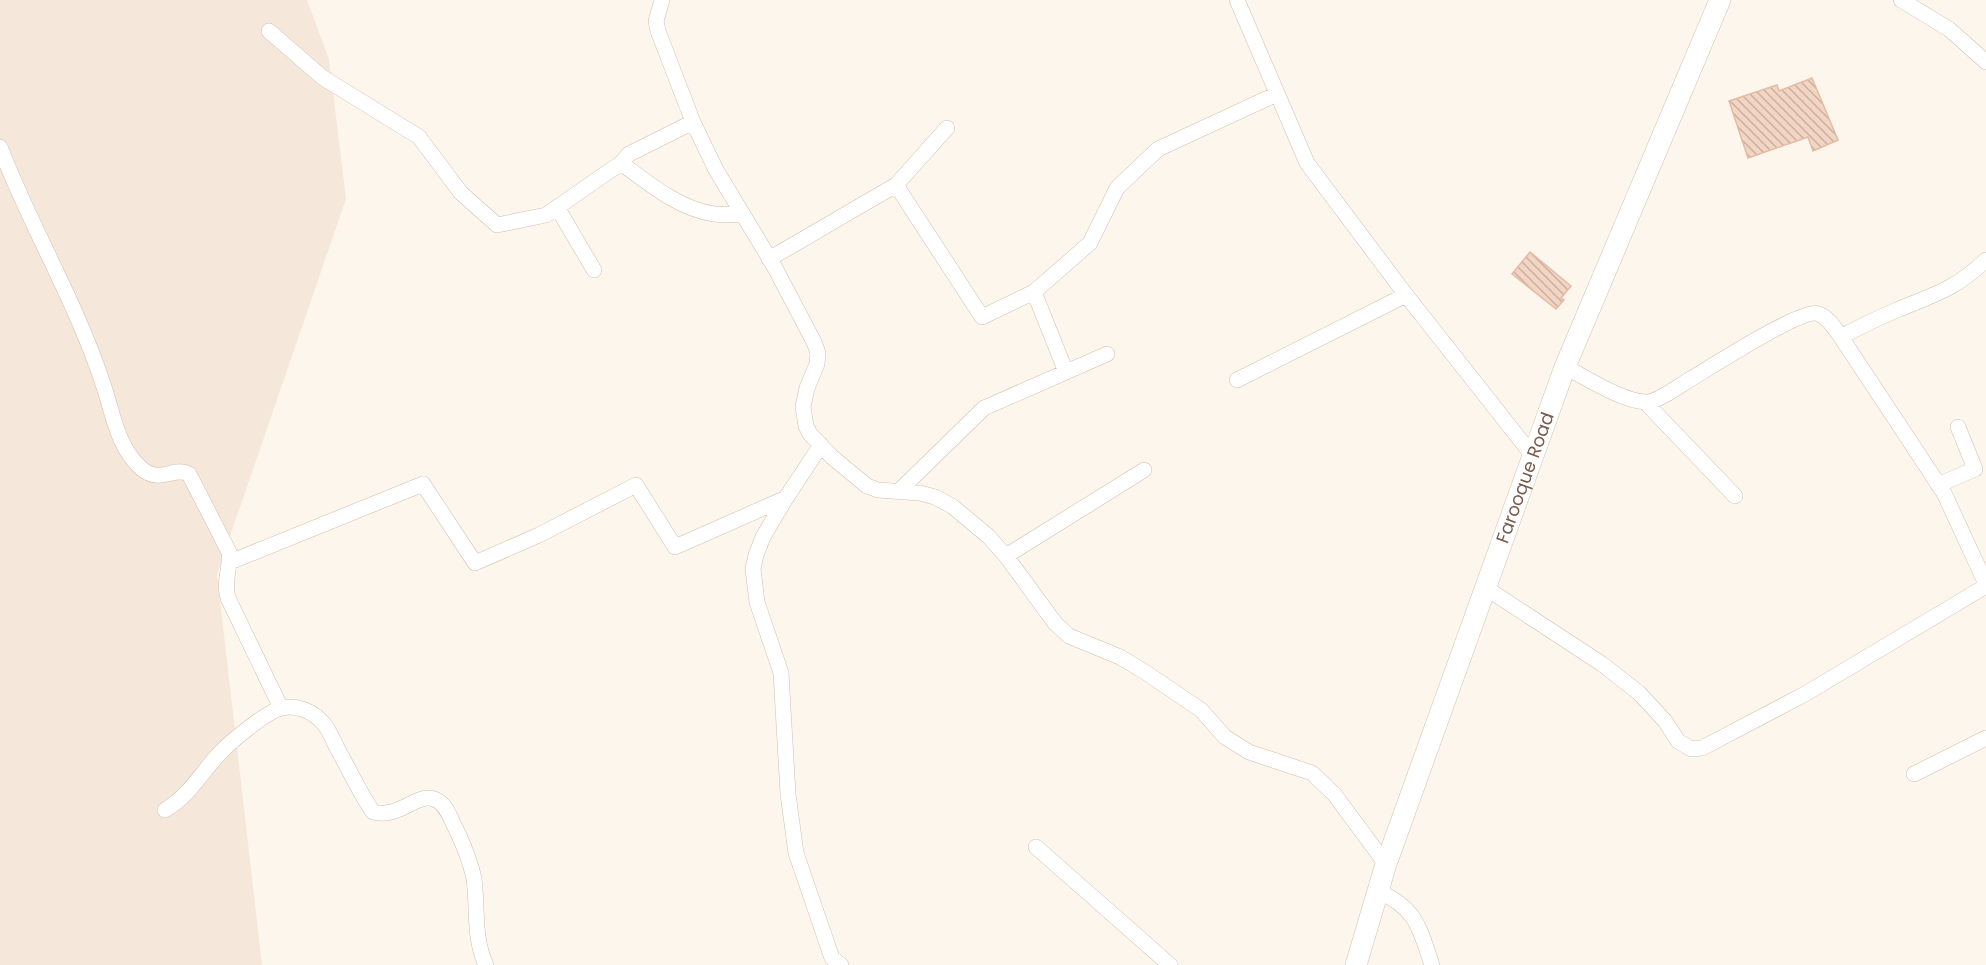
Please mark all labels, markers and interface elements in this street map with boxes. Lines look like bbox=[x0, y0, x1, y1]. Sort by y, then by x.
street label: Farooque Road bbox=[1490, 409, 1560, 546]

